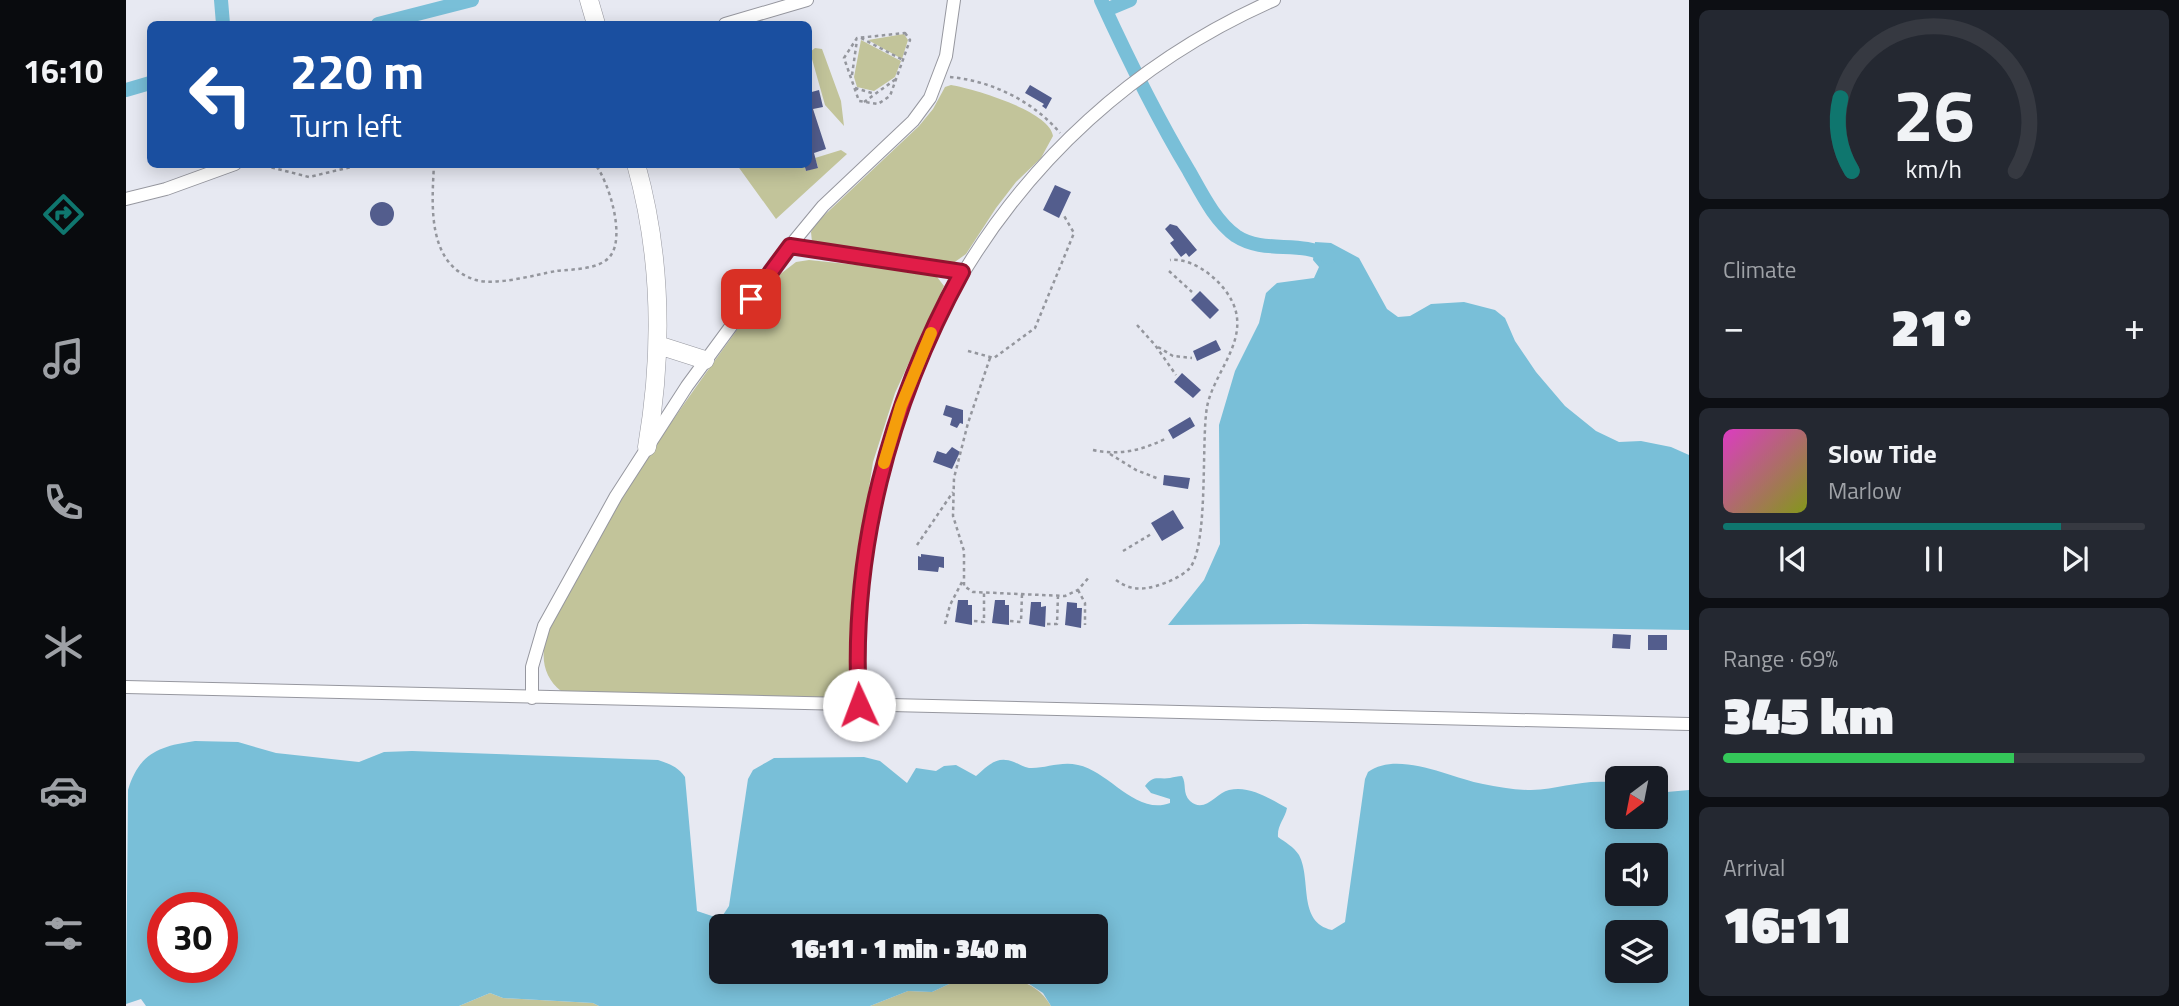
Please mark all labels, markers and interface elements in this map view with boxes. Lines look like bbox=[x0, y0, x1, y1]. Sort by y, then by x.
text: 220 m bbox=[290, 33, 424, 108]
text: 16:10 bbox=[23, 47, 103, 95]
icon: left bbox=[175, 49, 266, 140]
text: 26 bbox=[1893, 59, 1975, 169]
text: Turn left bbox=[290, 101, 402, 149]
text: km/h bbox=[1906, 149, 1962, 187]
icon: directions bbox=[39, 190, 88, 239]
text: Climate bbox=[1723, 252, 1796, 287]
pin bbox=[721, 269, 781, 329]
icon: arrive bbox=[732, 280, 770, 318]
text: 21° bbox=[1891, 287, 1977, 366]
text: − bbox=[1723, 297, 1744, 355]
text: + bbox=[2124, 297, 2145, 355]
icon: music bbox=[39, 334, 88, 383]
text: Slow Tide bbox=[1828, 434, 1937, 473]
text: Marlow bbox=[1828, 473, 1902, 508]
icon: phone bbox=[39, 478, 88, 527]
icon: previous bbox=[1774, 540, 1812, 578]
icon: pause bbox=[1915, 540, 1953, 578]
icon: next bbox=[2056, 540, 2094, 578]
icon: climate bbox=[39, 622, 88, 671]
text: Range · 69% bbox=[1723, 641, 1838, 676]
position arrow bbox=[822, 668, 896, 742]
text: 345 km bbox=[1723, 675, 1894, 754]
icon: car bbox=[39, 766, 88, 815]
north arrow bbox=[1605, 766, 1668, 830]
map controls bbox=[1605, 766, 1668, 983]
button: sound bbox=[1605, 843, 1668, 906]
text: Arrival bbox=[1723, 850, 1785, 885]
text: 16:11 bbox=[1723, 884, 1852, 963]
speed limit sign: 30 bbox=[147, 892, 238, 983]
icon: filters bbox=[39, 909, 88, 958]
button: layers bbox=[1605, 920, 1668, 983]
text: 16:11 · 1 min · 340 m bbox=[790, 929, 1027, 968]

